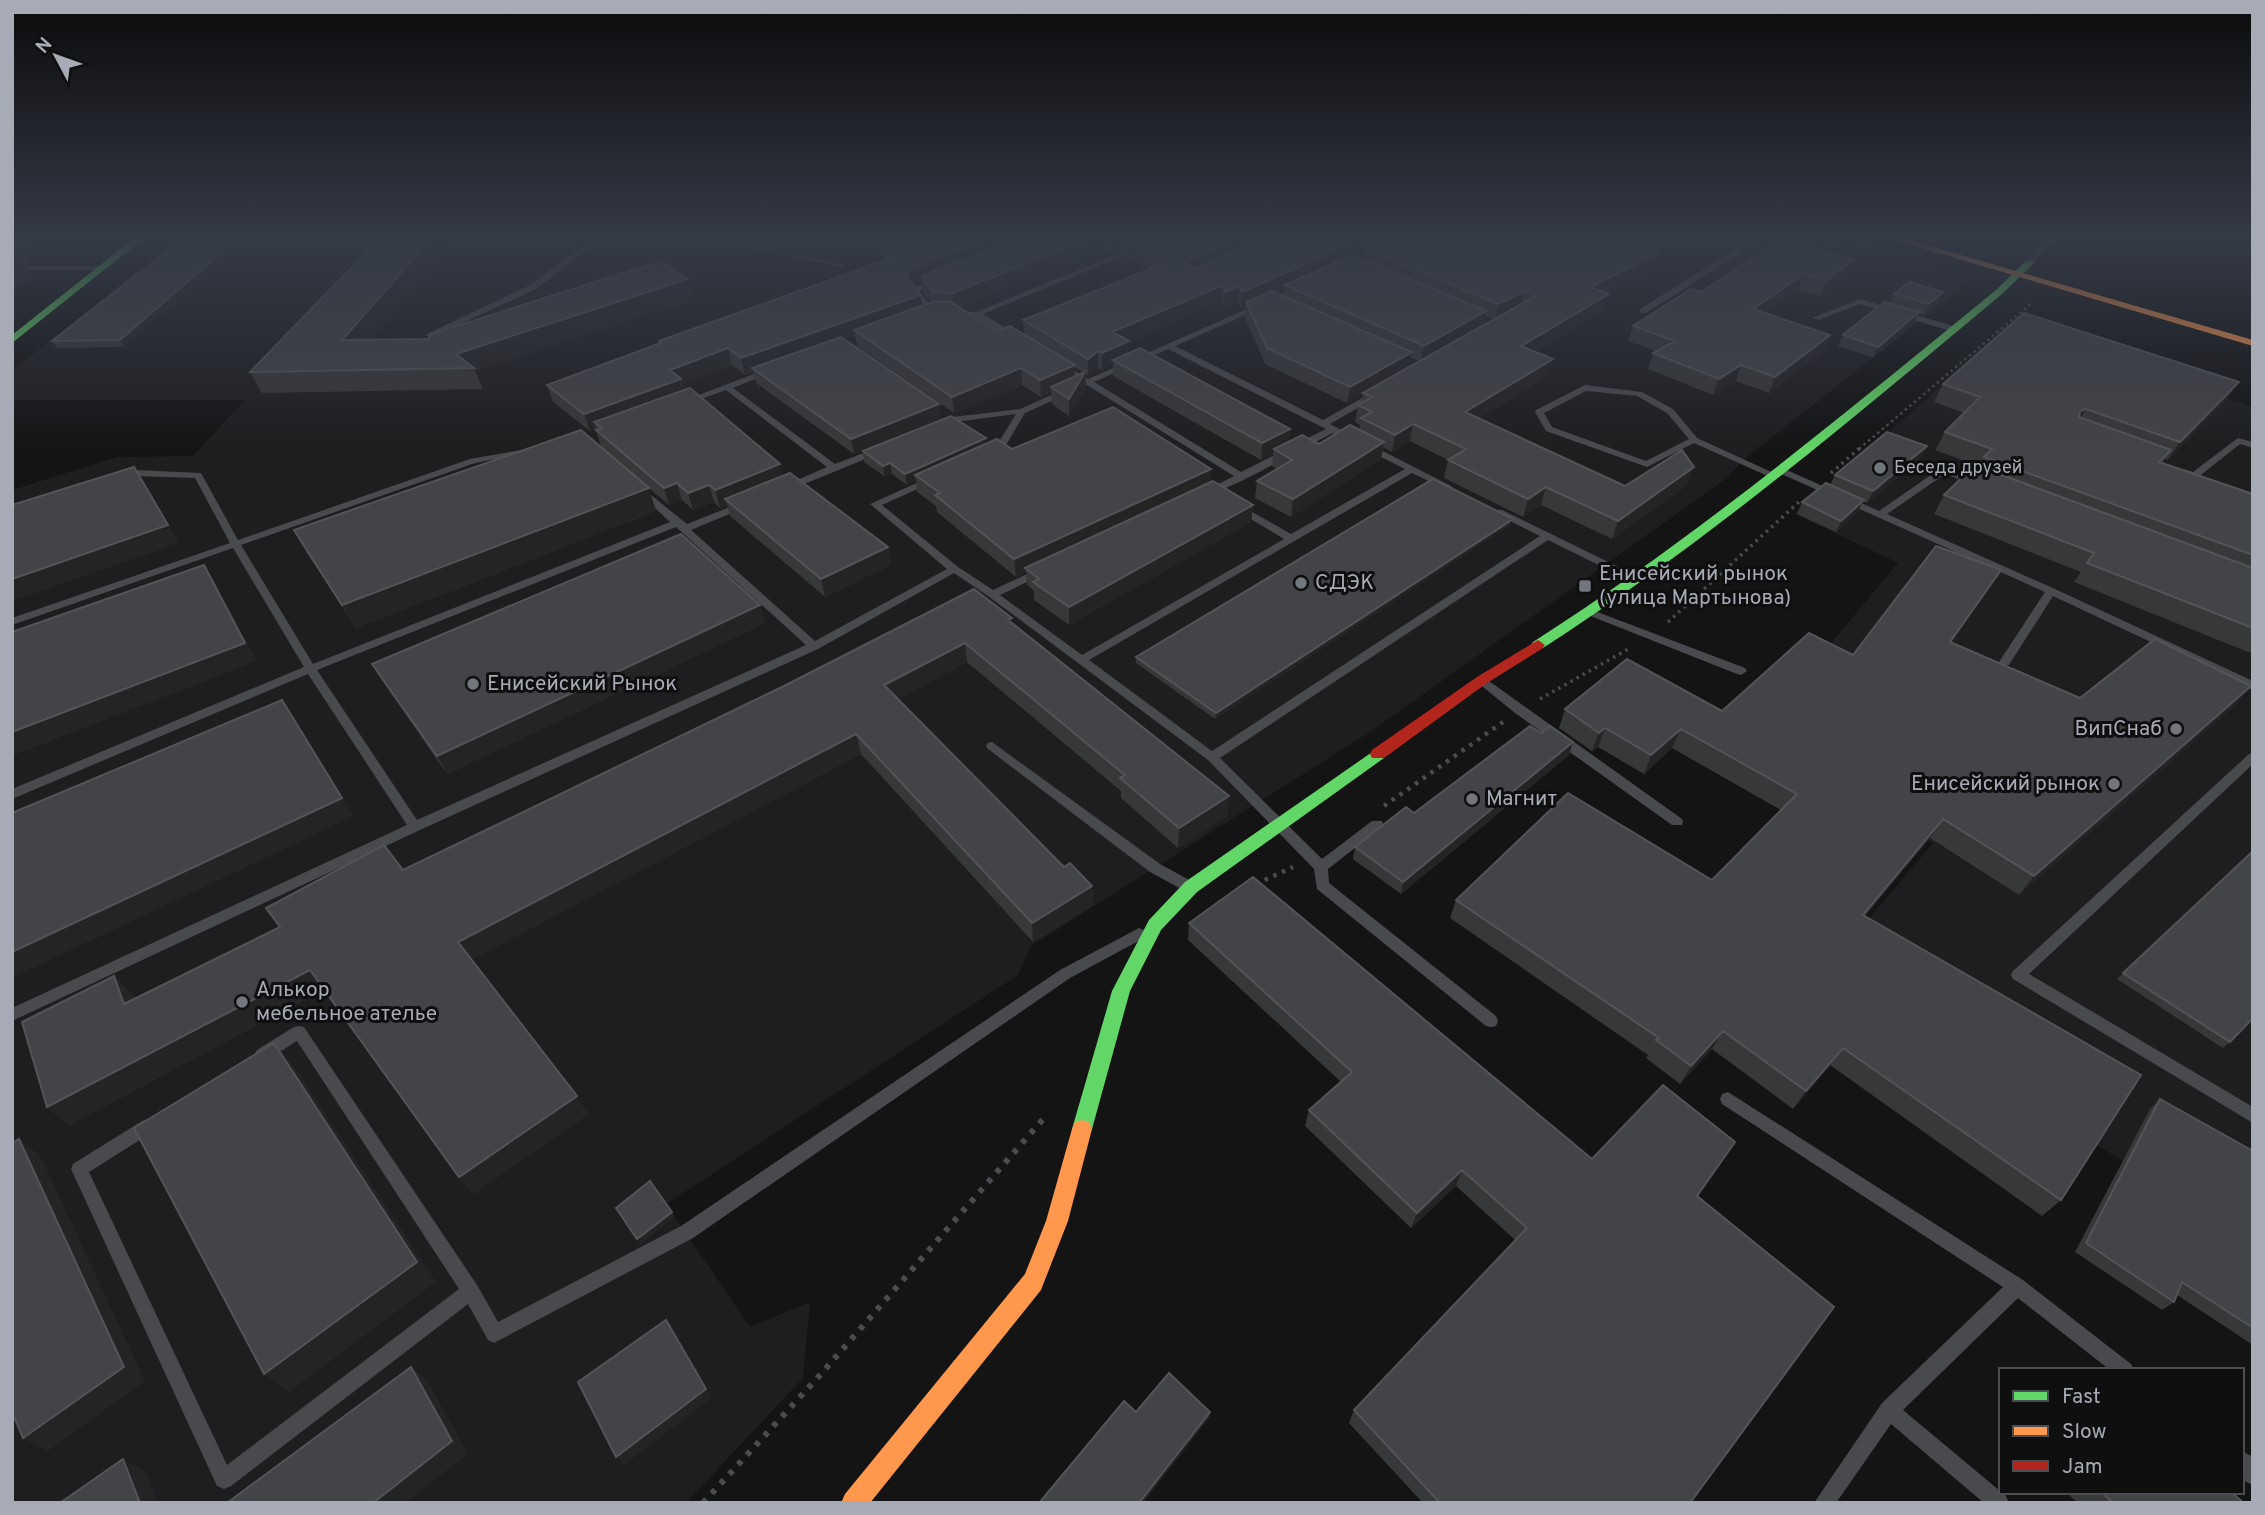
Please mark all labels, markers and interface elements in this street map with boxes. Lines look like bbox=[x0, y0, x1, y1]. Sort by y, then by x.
north arrow bbox=[21, 21, 91, 91]
text: N bbox=[31, 33, 58, 59]
place label: Беседа друзей bbox=[1894, 457, 2022, 480]
marker: Беседа друзей bbox=[1872, 460, 1888, 476]
place label: Енисейский рынок (улица Мартынова) bbox=[1599, 561, 1791, 612]
place label: СДЭК bbox=[1315, 570, 1374, 597]
marker: СДЭК bbox=[1293, 575, 1309, 591]
marker: Енисейский рынок (улица Мартынова) bbox=[1577, 578, 1593, 594]
place label: Енисейский Рынок bbox=[487, 671, 677, 698]
marker: Енисейский Рынок bbox=[465, 676, 481, 692]
place label: ВипСнаб bbox=[2074, 716, 2162, 743]
marker: ВипСнаб bbox=[2168, 721, 2184, 737]
place label: Енисейский рынок bbox=[1911, 771, 2100, 798]
marker: Енисейский рынок bbox=[2106, 776, 2122, 792]
place label: Магнит bbox=[1486, 786, 1557, 813]
marker: Магнит bbox=[1464, 791, 1480, 807]
place label: Алькор мебельное ателье bbox=[256, 977, 437, 1028]
marker: Алькор мебельное ателье bbox=[234, 994, 250, 1010]
legend bbox=[1999, 1368, 2244, 1494]
text: Fast bbox=[2062, 1384, 2101, 1411]
text: Slow bbox=[2062, 1419, 2107, 1446]
text: Jam bbox=[2062, 1454, 2103, 1481]

